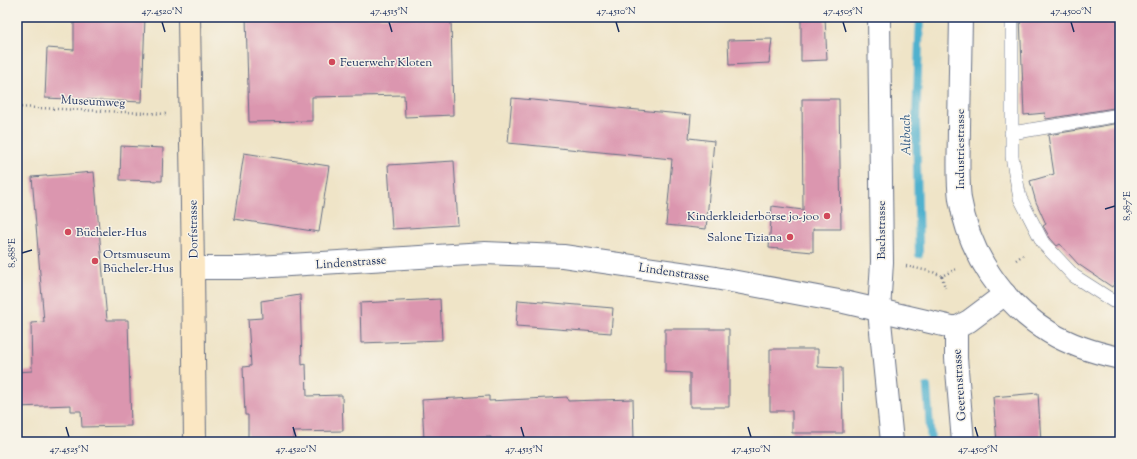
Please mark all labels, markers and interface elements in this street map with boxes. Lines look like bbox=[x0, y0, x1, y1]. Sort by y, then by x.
text: 47.4520°N bbox=[142, 4, 182, 19]
text: 47.4515°N bbox=[370, 4, 408, 19]
text: 47.4510°N bbox=[596, 4, 636, 19]
text: 47.4505°N bbox=[823, 4, 863, 19]
text: 47.4500°N bbox=[1050, 4, 1092, 19]
place label: Feuerwehr Kloten bbox=[340, 54, 432, 72]
marker: Feuerwehr Kloten bbox=[327, 57, 337, 67]
street label: Museumweg bbox=[60, 91, 126, 113]
street label: Industriestrasse bbox=[952, 108, 970, 189]
water label: Altbach bbox=[898, 113, 916, 156]
text: 8.587°E bbox=[1120, 191, 1135, 221]
street label: Dorfstrasse bbox=[184, 199, 204, 258]
street label: Bachstrasse bbox=[873, 200, 891, 260]
place label: Kinderkleiderbörse jo-joo bbox=[687, 208, 819, 226]
marker: Kinderkleiderbörse jo-joo bbox=[822, 211, 832, 221]
place label: Bücheler-Hus bbox=[76, 224, 147, 242]
marker: Bücheler-Hus bbox=[63, 227, 73, 237]
place label: Salone Tiziana bbox=[707, 229, 782, 247]
marker: Salone Tiziana bbox=[785, 232, 795, 242]
text: 8.588°E bbox=[5, 238, 20, 268]
place label: Ortsmuseum Bücheler-Hus bbox=[103, 246, 174, 278]
street label: Lindenstrasse bbox=[315, 252, 387, 274]
marker: Ortsmuseum Bücheler-Hus bbox=[90, 256, 100, 266]
street label: Lindenstrasse bbox=[638, 259, 711, 287]
street label: Geerenstrasse bbox=[948, 348, 971, 422]
text: 47.4525°N bbox=[49, 442, 89, 457]
text: 47.4520°N bbox=[276, 442, 316, 457]
text: 47.4515°N bbox=[505, 442, 543, 457]
text: 47.4510°N bbox=[731, 442, 771, 457]
text: 47.4505°N bbox=[958, 442, 998, 457]

